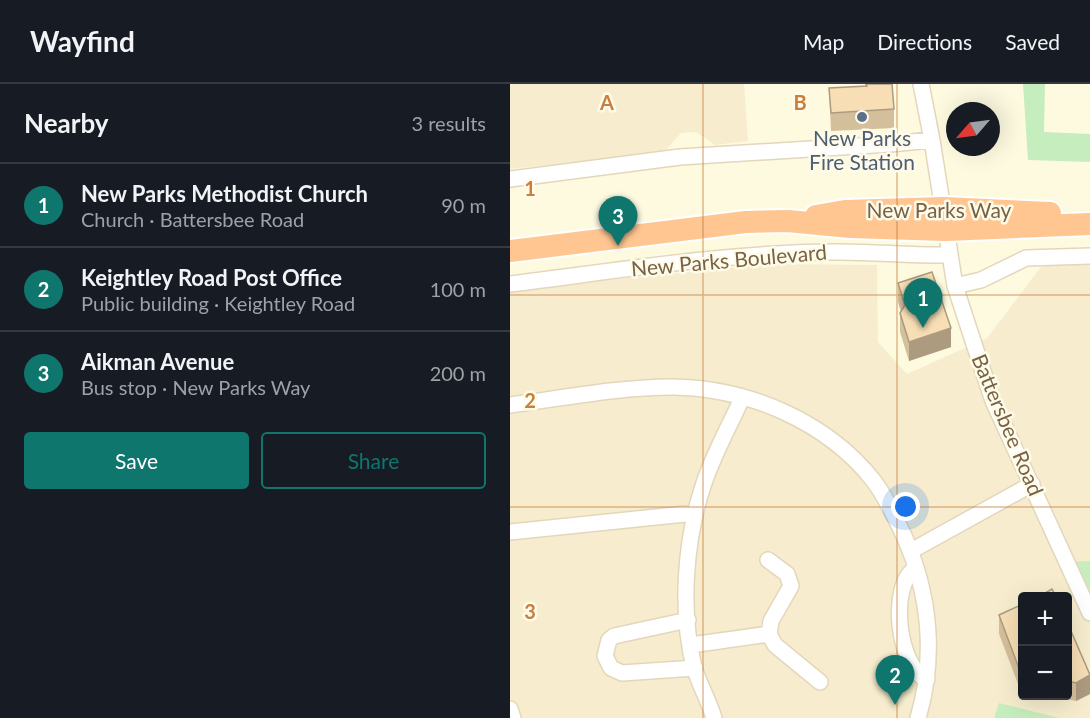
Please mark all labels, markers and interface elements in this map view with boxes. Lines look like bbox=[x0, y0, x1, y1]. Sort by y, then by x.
text: Wayfind bbox=[30, 24, 135, 58]
text: Map bbox=[803, 29, 844, 54]
text: Directions bbox=[877, 29, 972, 54]
text: Saved bbox=[1005, 29, 1060, 54]
text: A bbox=[599, 90, 614, 114]
text: B bbox=[793, 90, 807, 114]
north arrow bbox=[946, 102, 1000, 156]
text: Nearby bbox=[24, 107, 109, 139]
marker: New Parks Fire Station bbox=[855, 110, 869, 124]
text: 3 results bbox=[411, 111, 486, 135]
place label: New Parks Fire Station bbox=[809, 125, 915, 174]
text: 1 bbox=[524, 176, 536, 200]
text: New Parks Methodist Church bbox=[81, 180, 368, 207]
text: 1 bbox=[38, 193, 49, 217]
text: 90 m bbox=[441, 193, 486, 217]
pin: 3 bbox=[598, 196, 638, 246]
street label: New Parks Way bbox=[867, 197, 1012, 222]
text: Church · Battersbee Road bbox=[81, 207, 304, 231]
street label: New Parks Boulevard bbox=[630, 238, 828, 281]
text: Keightley Road Post Office bbox=[81, 264, 342, 291]
text: 2 bbox=[38, 277, 49, 301]
text: 100 m bbox=[430, 277, 486, 301]
pin: 1 bbox=[904, 278, 942, 328]
text: Public building · Keightley Road bbox=[81, 291, 355, 315]
text: Aikman Avenue bbox=[81, 348, 234, 375]
street label: Battersbee Road bbox=[967, 350, 1050, 499]
text: 3 bbox=[38, 361, 49, 385]
text: 200 m bbox=[430, 361, 486, 385]
text: Bus stop · New Parks Way bbox=[81, 375, 310, 399]
text: 2 bbox=[524, 388, 536, 412]
button: Save bbox=[24, 432, 249, 489]
button: Share bbox=[261, 432, 486, 489]
your location bbox=[891, 492, 920, 521]
map controls bbox=[1018, 592, 1072, 700]
button: + bbox=[1018, 592, 1072, 646]
text: 3 bbox=[524, 599, 536, 623]
button: − bbox=[1018, 646, 1072, 700]
pin: 2 bbox=[876, 656, 914, 705]

